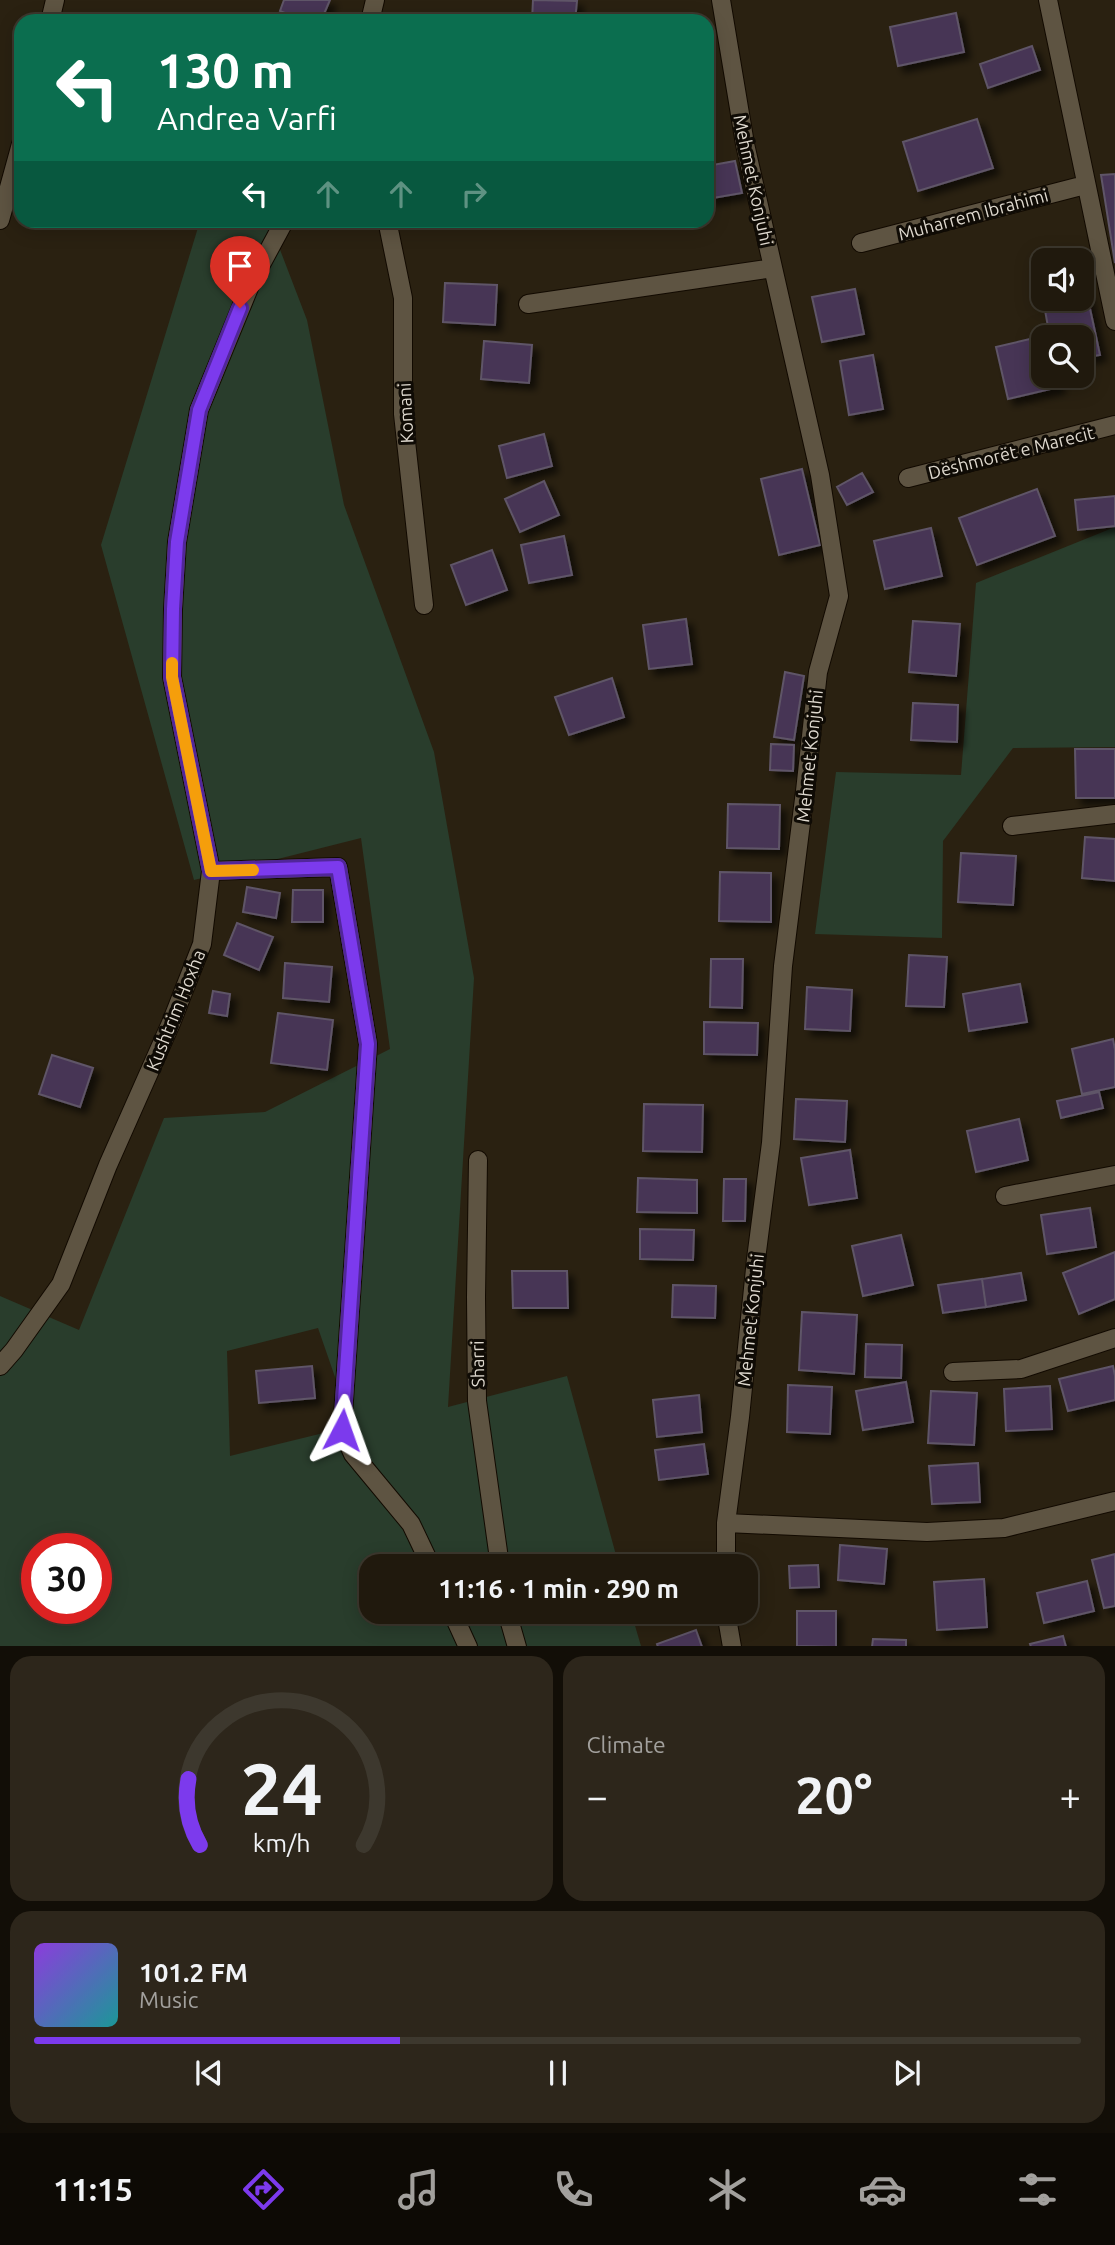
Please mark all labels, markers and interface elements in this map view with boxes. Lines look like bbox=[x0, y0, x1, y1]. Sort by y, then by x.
icon: left bbox=[42, 42, 133, 133]
text: 130 m bbox=[157, 42, 294, 97]
text: Andrea Varfi bbox=[157, 100, 337, 136]
street label: Mehmet Konjuhi bbox=[730, 113, 778, 247]
icon: left bbox=[236, 175, 274, 213]
icon: ahead bbox=[309, 175, 347, 213]
icon: ahead bbox=[382, 175, 420, 213]
icon: right bbox=[455, 175, 493, 213]
street label: Muharrem Ibrahimi bbox=[896, 184, 1050, 244]
pin bbox=[210, 236, 270, 308]
icon: arrive bbox=[221, 247, 259, 285]
map controls bbox=[1031, 248, 1094, 388]
button: sound bbox=[1031, 248, 1094, 311]
button: search bbox=[1031, 325, 1094, 388]
street label: Komani bbox=[393, 382, 417, 444]
street label: Dëshmorët e Marecit bbox=[926, 422, 1096, 482]
street label: Mehmet Konjuhi bbox=[792, 689, 826, 823]
street label: Kushtrim Hoxha bbox=[142, 947, 208, 1073]
street label: Mehmet Konjuhi bbox=[733, 1253, 767, 1387]
street label: Sharri bbox=[467, 1340, 487, 1388]
position arrow bbox=[305, 1393, 379, 1467]
speed limit sign: 30 bbox=[21, 1533, 112, 1624]
text: 11:16 · 1 min · 290 m bbox=[438, 1574, 679, 1603]
text: Climate bbox=[587, 1732, 666, 1757]
text: 24 bbox=[240, 1747, 322, 1829]
text: 20° bbox=[795, 1766, 872, 1824]
text: − bbox=[587, 1775, 608, 1817]
text: + bbox=[1060, 1775, 1081, 1817]
text: km/h bbox=[252, 1828, 310, 1856]
text: 101.2 FM bbox=[139, 1958, 248, 1987]
text: Music bbox=[139, 1987, 198, 2012]
icon: previous bbox=[190, 2054, 228, 2092]
icon: pause bbox=[539, 2054, 577, 2092]
icon: next bbox=[888, 2054, 926, 2092]
icon: directions bbox=[239, 2165, 288, 2214]
icon: music bbox=[394, 2165, 443, 2214]
icon: phone bbox=[549, 2165, 598, 2214]
icon: climate bbox=[703, 2165, 752, 2214]
icon: car bbox=[858, 2165, 907, 2214]
icon: filters bbox=[1013, 2165, 1062, 2214]
text: 11:15 bbox=[53, 2171, 133, 2207]

